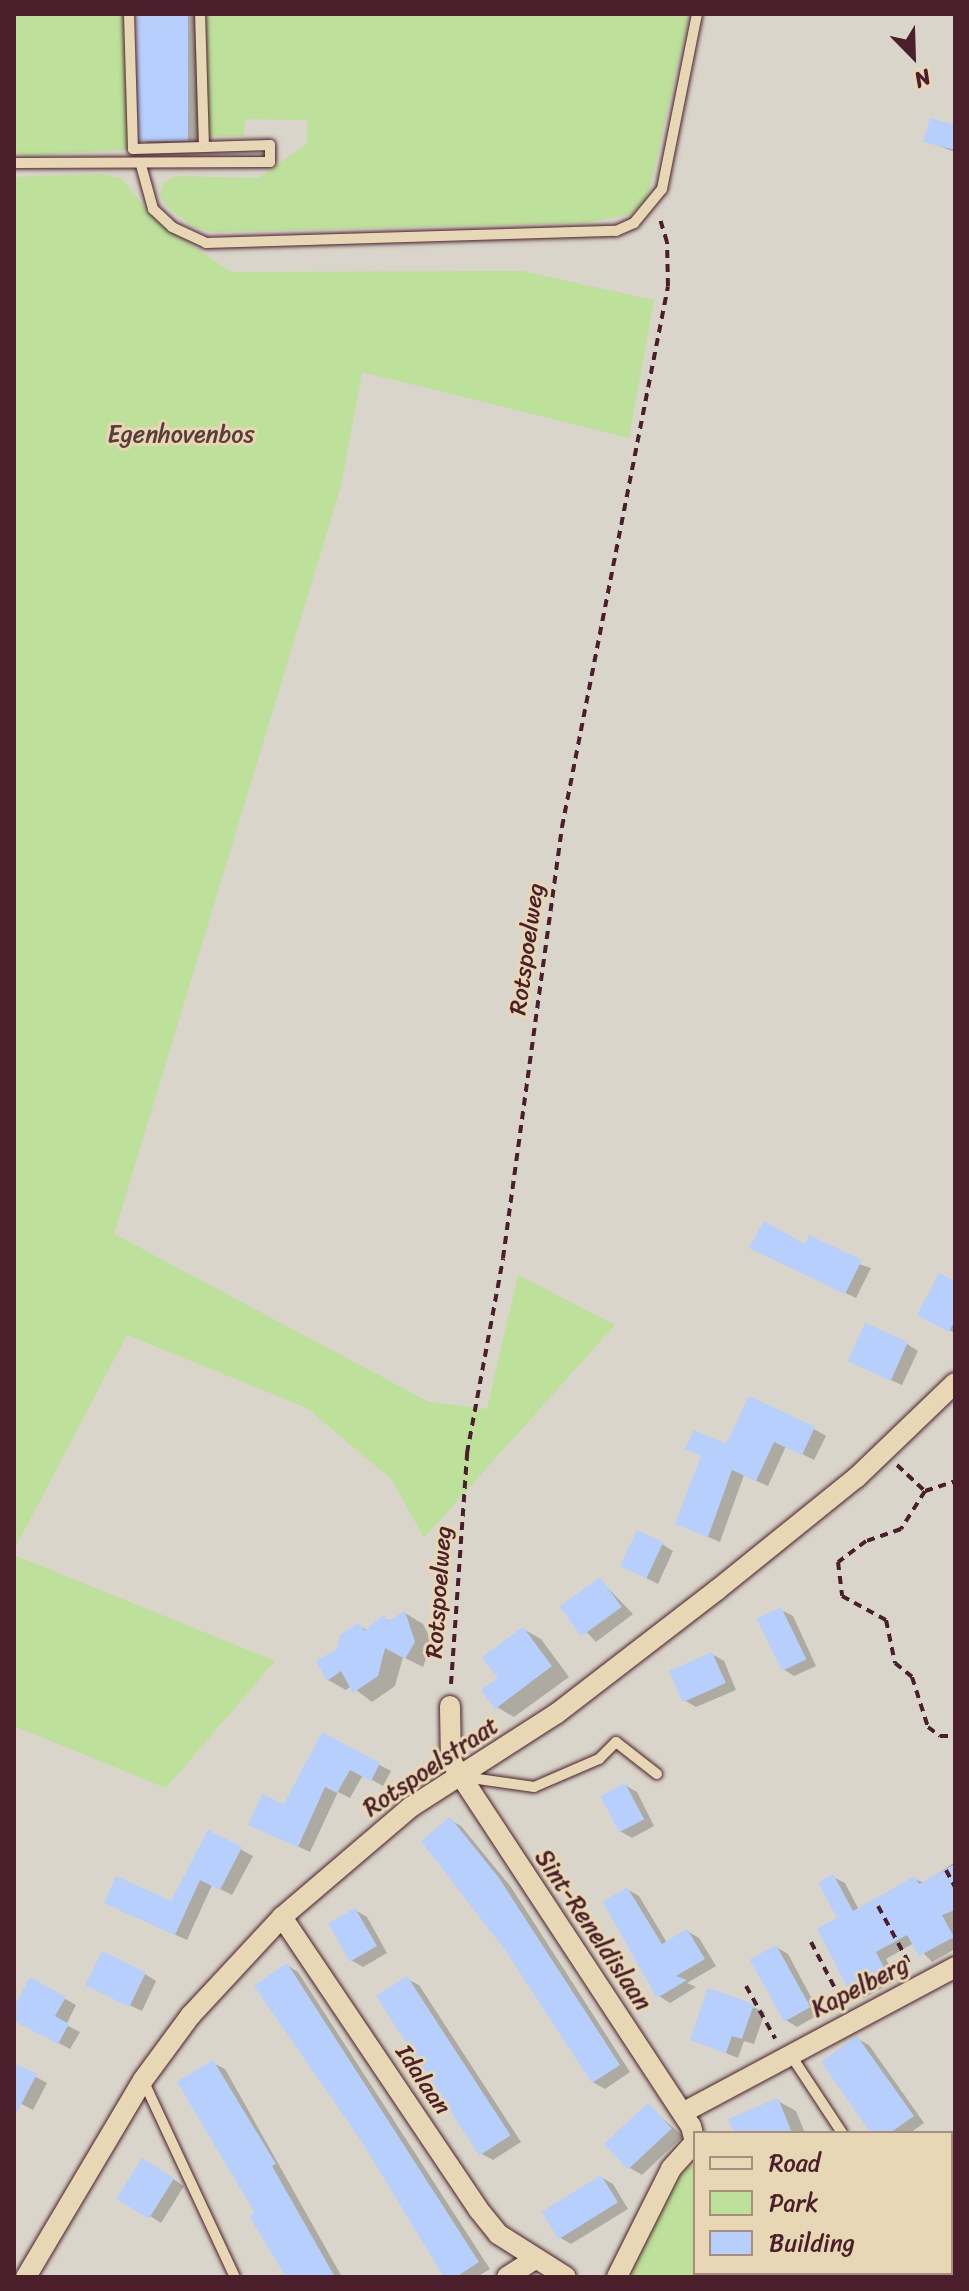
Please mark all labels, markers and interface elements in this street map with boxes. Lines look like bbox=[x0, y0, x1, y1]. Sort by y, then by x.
north arrow bbox=[873, 16, 953, 96]
text: N bbox=[908, 58, 937, 99]
park label: Egenhovenbos bbox=[107, 421, 255, 449]
street label: Rotspoelweg bbox=[504, 881, 550, 1017]
street label: Rotspoelweg bbox=[420, 1525, 458, 1659]
street label: Rotspoelstraat bbox=[358, 1711, 504, 1823]
street label: Sint-Reneldislaan bbox=[529, 1844, 657, 2016]
street label: Kapelberg bbox=[807, 1950, 913, 2024]
street label: Idalaan bbox=[389, 2040, 457, 2120]
legend bbox=[693, 2131, 953, 2275]
text: Road bbox=[769, 2142, 820, 2184]
text: Park bbox=[769, 2182, 818, 2224]
text: Building bbox=[769, 2222, 855, 2264]

